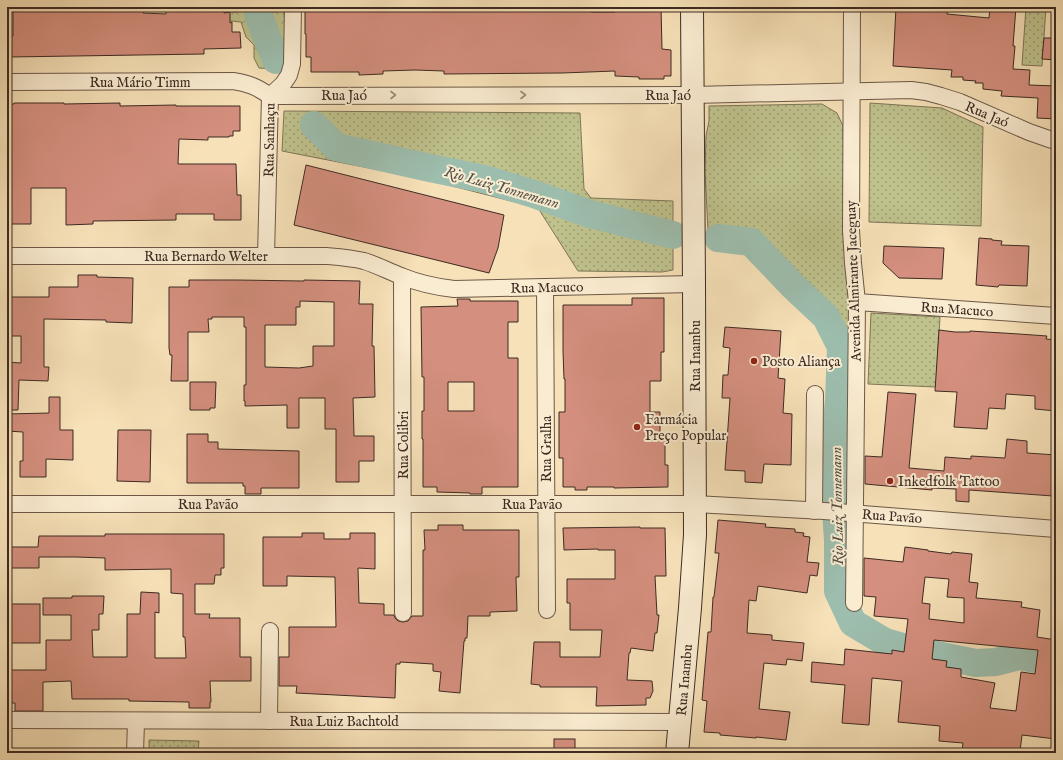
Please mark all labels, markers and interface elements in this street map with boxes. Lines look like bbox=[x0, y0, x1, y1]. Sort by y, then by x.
street label: Rua Mário Timm bbox=[89, 74, 191, 92]
street label: Rua Jaó bbox=[321, 87, 367, 105]
street label: Rua Jaó bbox=[645, 87, 691, 105]
one-way arrow bbox=[390, 91, 396, 99]
one-way arrow bbox=[520, 91, 526, 99]
street label: Rua Jaó bbox=[962, 98, 1012, 132]
street label: Rua Sanhaçu bbox=[260, 103, 280, 177]
water label: Rio Luiz Tonnemann bbox=[442, 162, 561, 213]
street label: Avenida Almirante Jaceguay bbox=[842, 200, 866, 363]
street label: Rua Bernardo Welter bbox=[144, 248, 268, 266]
street label: Rua Macuco bbox=[510, 278, 584, 298]
street label: Rua Macuco bbox=[920, 298, 994, 322]
street label: Rua Inambu bbox=[687, 320, 705, 392]
place label: Posto Aliança bbox=[762, 353, 841, 371]
marker: Posto Aliança bbox=[749, 356, 759, 366]
street label: Rua Colibri bbox=[395, 411, 413, 479]
place label: Farmácia Preço Popular bbox=[645, 411, 726, 445]
street label: Rua Gralha bbox=[538, 415, 556, 482]
marker: Farmácia Preço Popular bbox=[632, 422, 642, 432]
water label: Rio Luiz Tonnemann bbox=[827, 447, 848, 565]
place label: Inkedfolk Tattoo bbox=[898, 473, 1000, 491]
marker: Inkedfolk Tattoo bbox=[885, 476, 895, 486]
street label: Rua Pavão bbox=[178, 496, 239, 514]
street label: Rua Pavão bbox=[502, 496, 563, 514]
street label: Rua Pavão bbox=[861, 506, 923, 528]
street label: Rua Inambu bbox=[673, 643, 697, 717]
street label: Rua Luiz Bachtold bbox=[289, 713, 399, 731]

